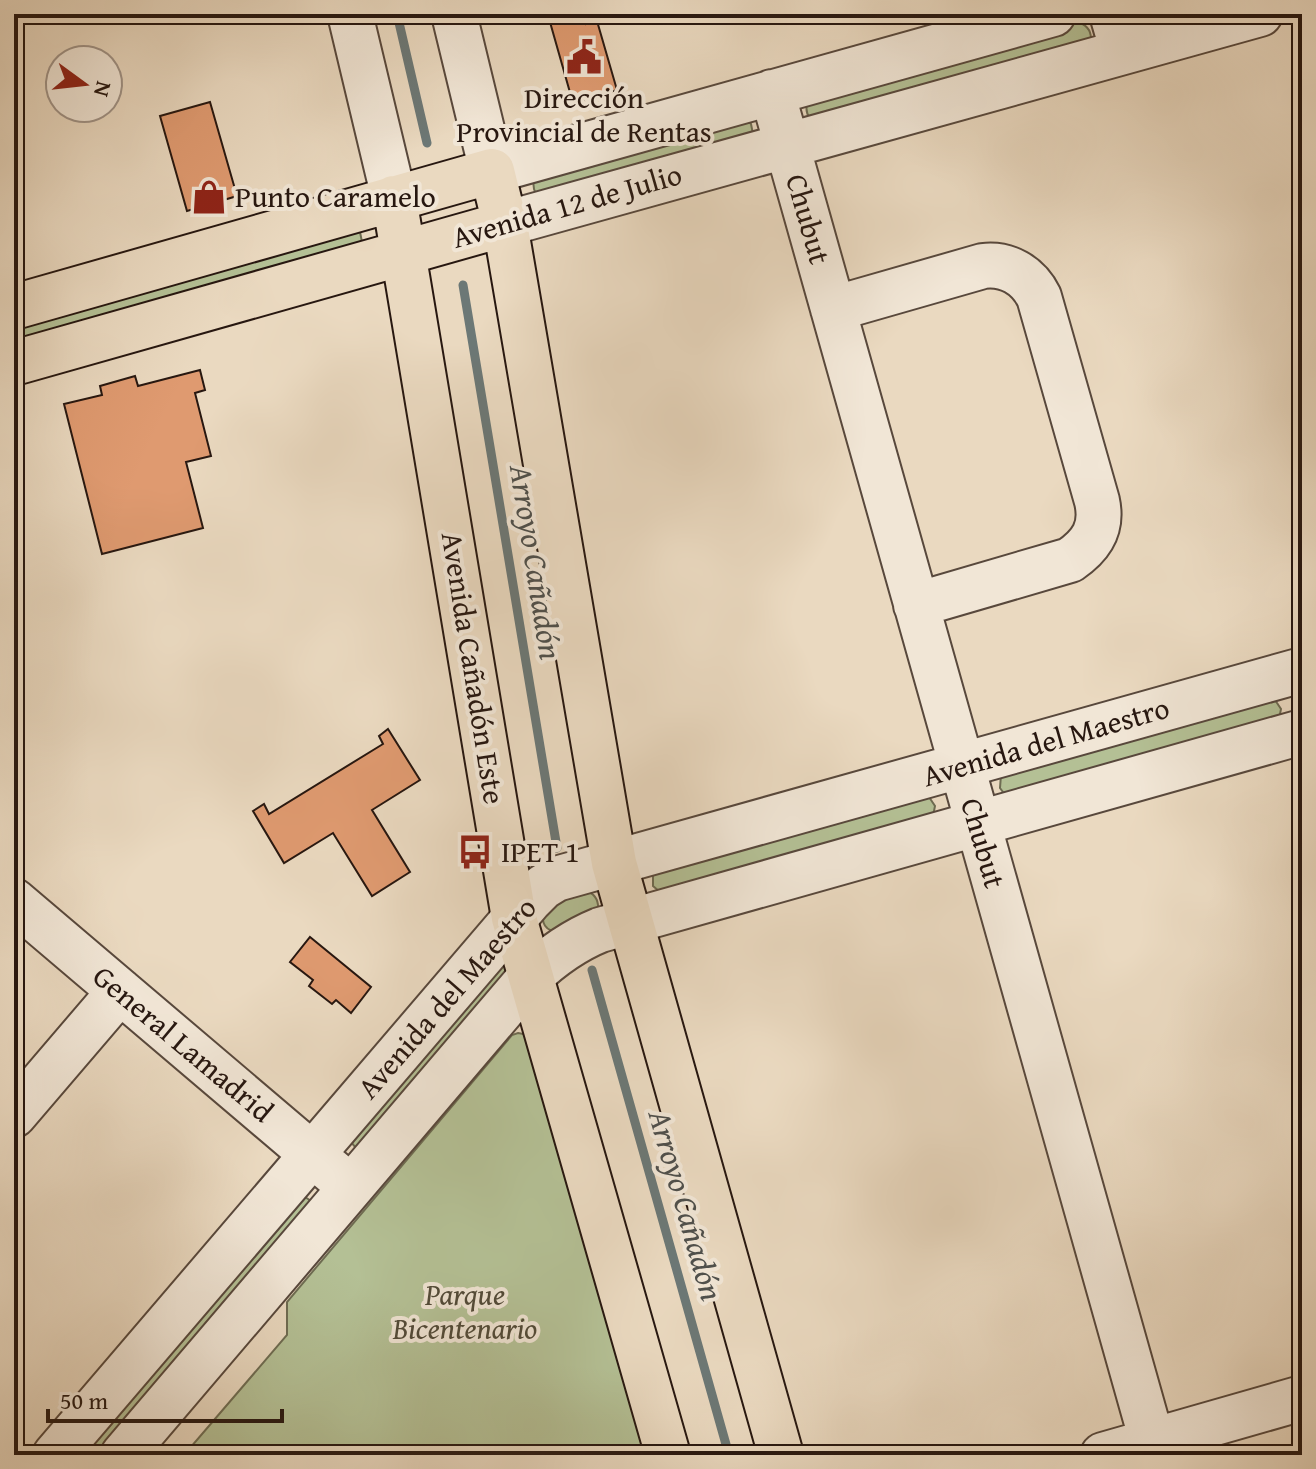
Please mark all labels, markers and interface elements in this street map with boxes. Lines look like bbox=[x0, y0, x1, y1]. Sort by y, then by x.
public building icon: Dirección Provincial de Rentas bbox=[565, 38, 603, 76]
north arrow bbox=[44, 44, 124, 124]
place label: Dirección Provincial de Rentas bbox=[456, 75, 712, 153]
text: N bbox=[86, 78, 121, 101]
street label: Avenida 12 de Julio bbox=[447, 151, 687, 259]
street label: Chubut bbox=[775, 169, 843, 269]
place label: Punto Caramelo bbox=[235, 174, 436, 218]
shop icon: Punto Caramelo bbox=[190, 178, 228, 216]
water label: Arroyo Cañadón bbox=[498, 460, 575, 663]
street label: Avenida Cañadón Este bbox=[431, 529, 517, 807]
street label: Avenida del Maestro bbox=[917, 685, 1174, 797]
street label: Chubut bbox=[950, 793, 1018, 893]
place label: IPET 1 bbox=[501, 829, 579, 873]
bus stop icon: IPET 1 bbox=[456, 833, 494, 871]
street label: Avenida del Maestro bbox=[346, 887, 546, 1108]
street label: General Lamadrid bbox=[84, 954, 284, 1132]
water label: Arroyo Cañadón bbox=[637, 1103, 736, 1306]
park label: Parque Bicentenario bbox=[392, 1272, 537, 1350]
scale bar bbox=[48, 1373, 282, 1423]
text: 50 m bbox=[60, 1383, 108, 1418]

